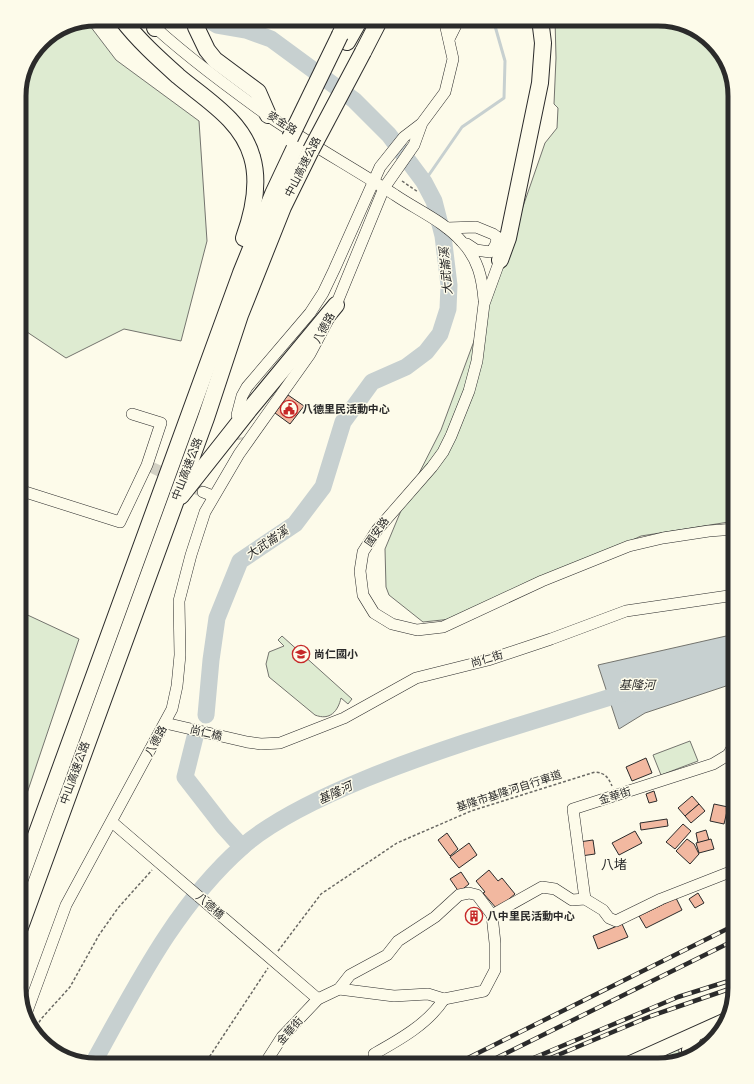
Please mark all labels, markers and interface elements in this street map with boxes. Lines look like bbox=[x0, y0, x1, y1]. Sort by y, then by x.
street label: 麥金路 bbox=[265, 109, 299, 137]
street label: 中山高速公路 bbox=[282, 135, 324, 199]
water label: 大武崙溪 bbox=[437, 244, 455, 296]
street label: 八德路 bbox=[311, 310, 337, 346]
public building icon: 八德里民活動中心 bbox=[279, 399, 299, 419]
place label: 八德里民活動中心 bbox=[302, 403, 390, 416]
street label: 中山高速公路 bbox=[169, 436, 205, 502]
street label: 國安路 bbox=[362, 515, 392, 549]
water label: 大武崙溪 bbox=[243, 523, 292, 562]
school or university icon: 尚仁國小 bbox=[291, 644, 311, 664]
place label: 尚仁國小 bbox=[314, 648, 358, 661]
street label: 尚仁街 bbox=[469, 648, 505, 670]
water label: 基隆河 bbox=[619, 678, 657, 692]
street label: 八德路 bbox=[143, 723, 169, 759]
street label: 尚仁橋 bbox=[188, 723, 224, 743]
street label: 中山高速公路 bbox=[58, 740, 92, 806]
street label: 基隆市基隆河自行車道 bbox=[455, 768, 563, 814]
water label: 基隆河 bbox=[316, 778, 356, 807]
street label: 金華街 bbox=[597, 785, 633, 807]
district label: 八堵 bbox=[601, 857, 627, 872]
street label: 八德橋 bbox=[193, 890, 227, 922]
building icon: 八中里民活動中心 bbox=[464, 906, 484, 926]
place label: 八中里民活動中心 bbox=[487, 910, 575, 923]
street label: 金華街 bbox=[274, 1014, 306, 1048]

